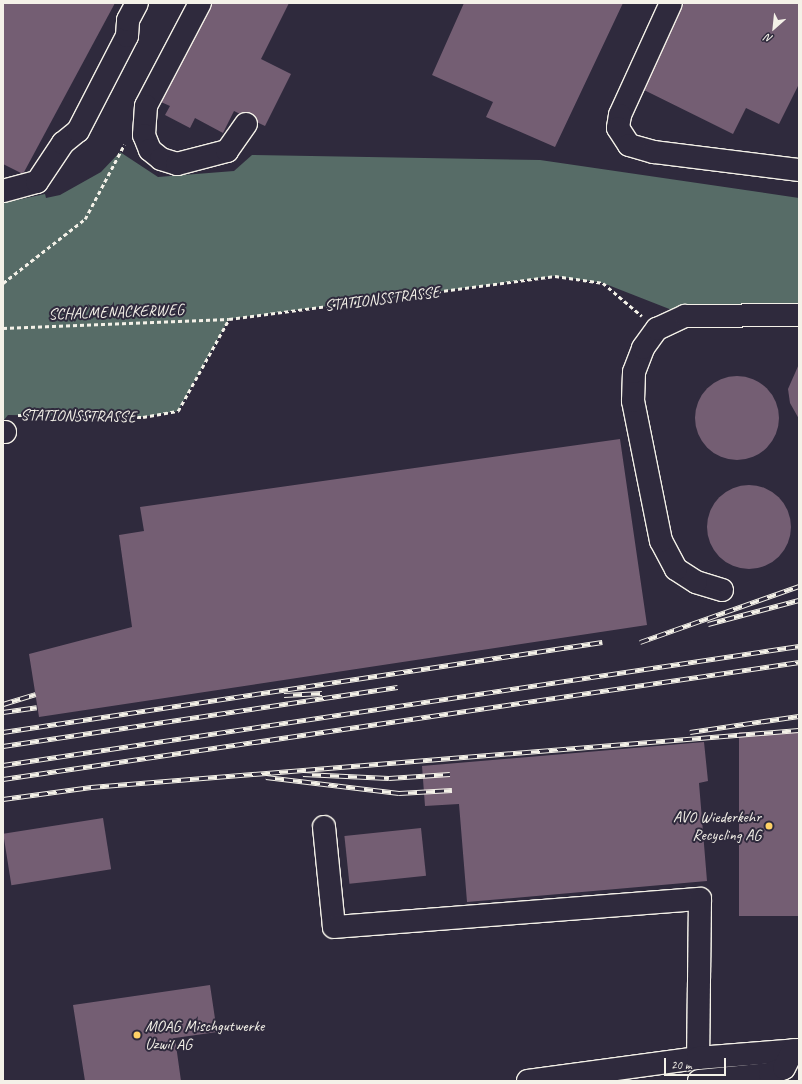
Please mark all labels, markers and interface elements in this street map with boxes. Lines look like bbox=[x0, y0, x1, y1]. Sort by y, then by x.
north arrow bbox=[754, 8, 794, 48]
text: N bbox=[762, 31, 775, 46]
street label: STATIONSSTRASSE bbox=[324, 282, 440, 316]
street label: SCHALMENACKERWEG bbox=[48, 300, 184, 324]
street label: STATIONSSTRASSE bbox=[20, 405, 136, 427]
place label: AVO Wiederkehr Recycling AG bbox=[673, 807, 761, 845]
marker: AVO Wiederkehr Recycling AG bbox=[764, 821, 774, 831]
place label: MOAG Mischgutwerke Uzwil AG bbox=[145, 1016, 264, 1054]
marker: MOAG Mischgutwerke Uzwil AG bbox=[132, 1030, 142, 1040]
scale bar bbox=[666, 1050, 728, 1076]
text: 20 m bbox=[671, 1057, 691, 1073]

